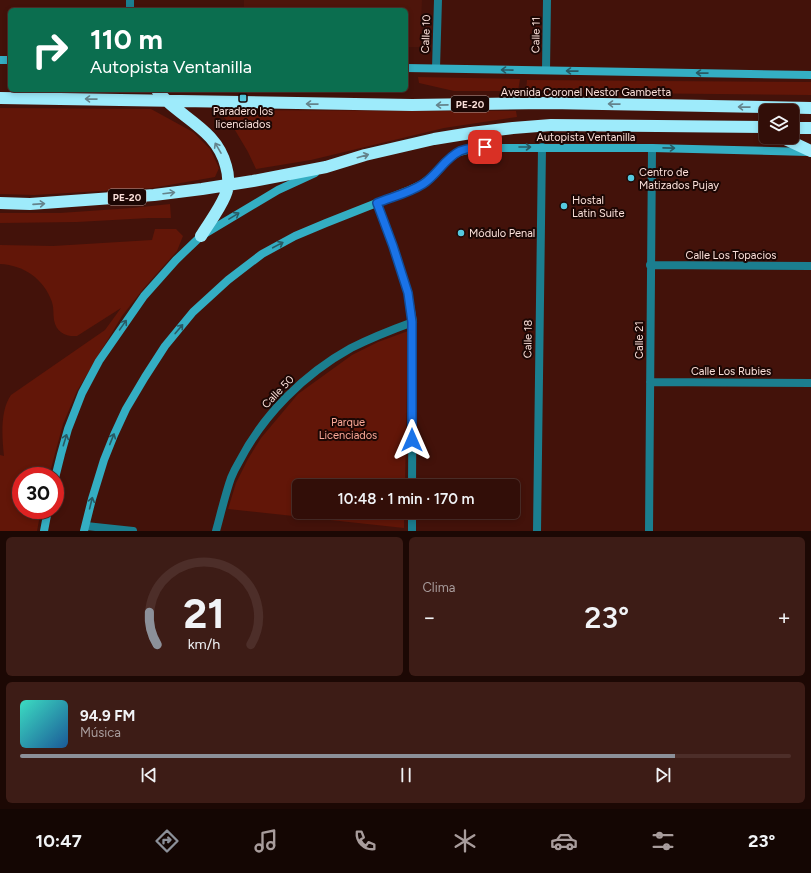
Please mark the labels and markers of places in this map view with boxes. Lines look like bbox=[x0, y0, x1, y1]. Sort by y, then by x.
marker: Paradero los licenciados bbox=[238, 93, 248, 103]
place label: Paradero los licenciados bbox=[213, 105, 273, 131]
pin bbox=[468, 130, 502, 164]
place label: Centro de Matizados Pujay bbox=[639, 166, 719, 192]
marker: Centro de Matizados Pujay bbox=[626, 173, 636, 183]
place label: Hostal Latin Suite bbox=[572, 194, 624, 220]
marker: Hostal Latin Suite bbox=[559, 201, 569, 211]
place label: Módulo Penal bbox=[469, 227, 535, 240]
marker: Módulo Penal bbox=[456, 228, 466, 238]

